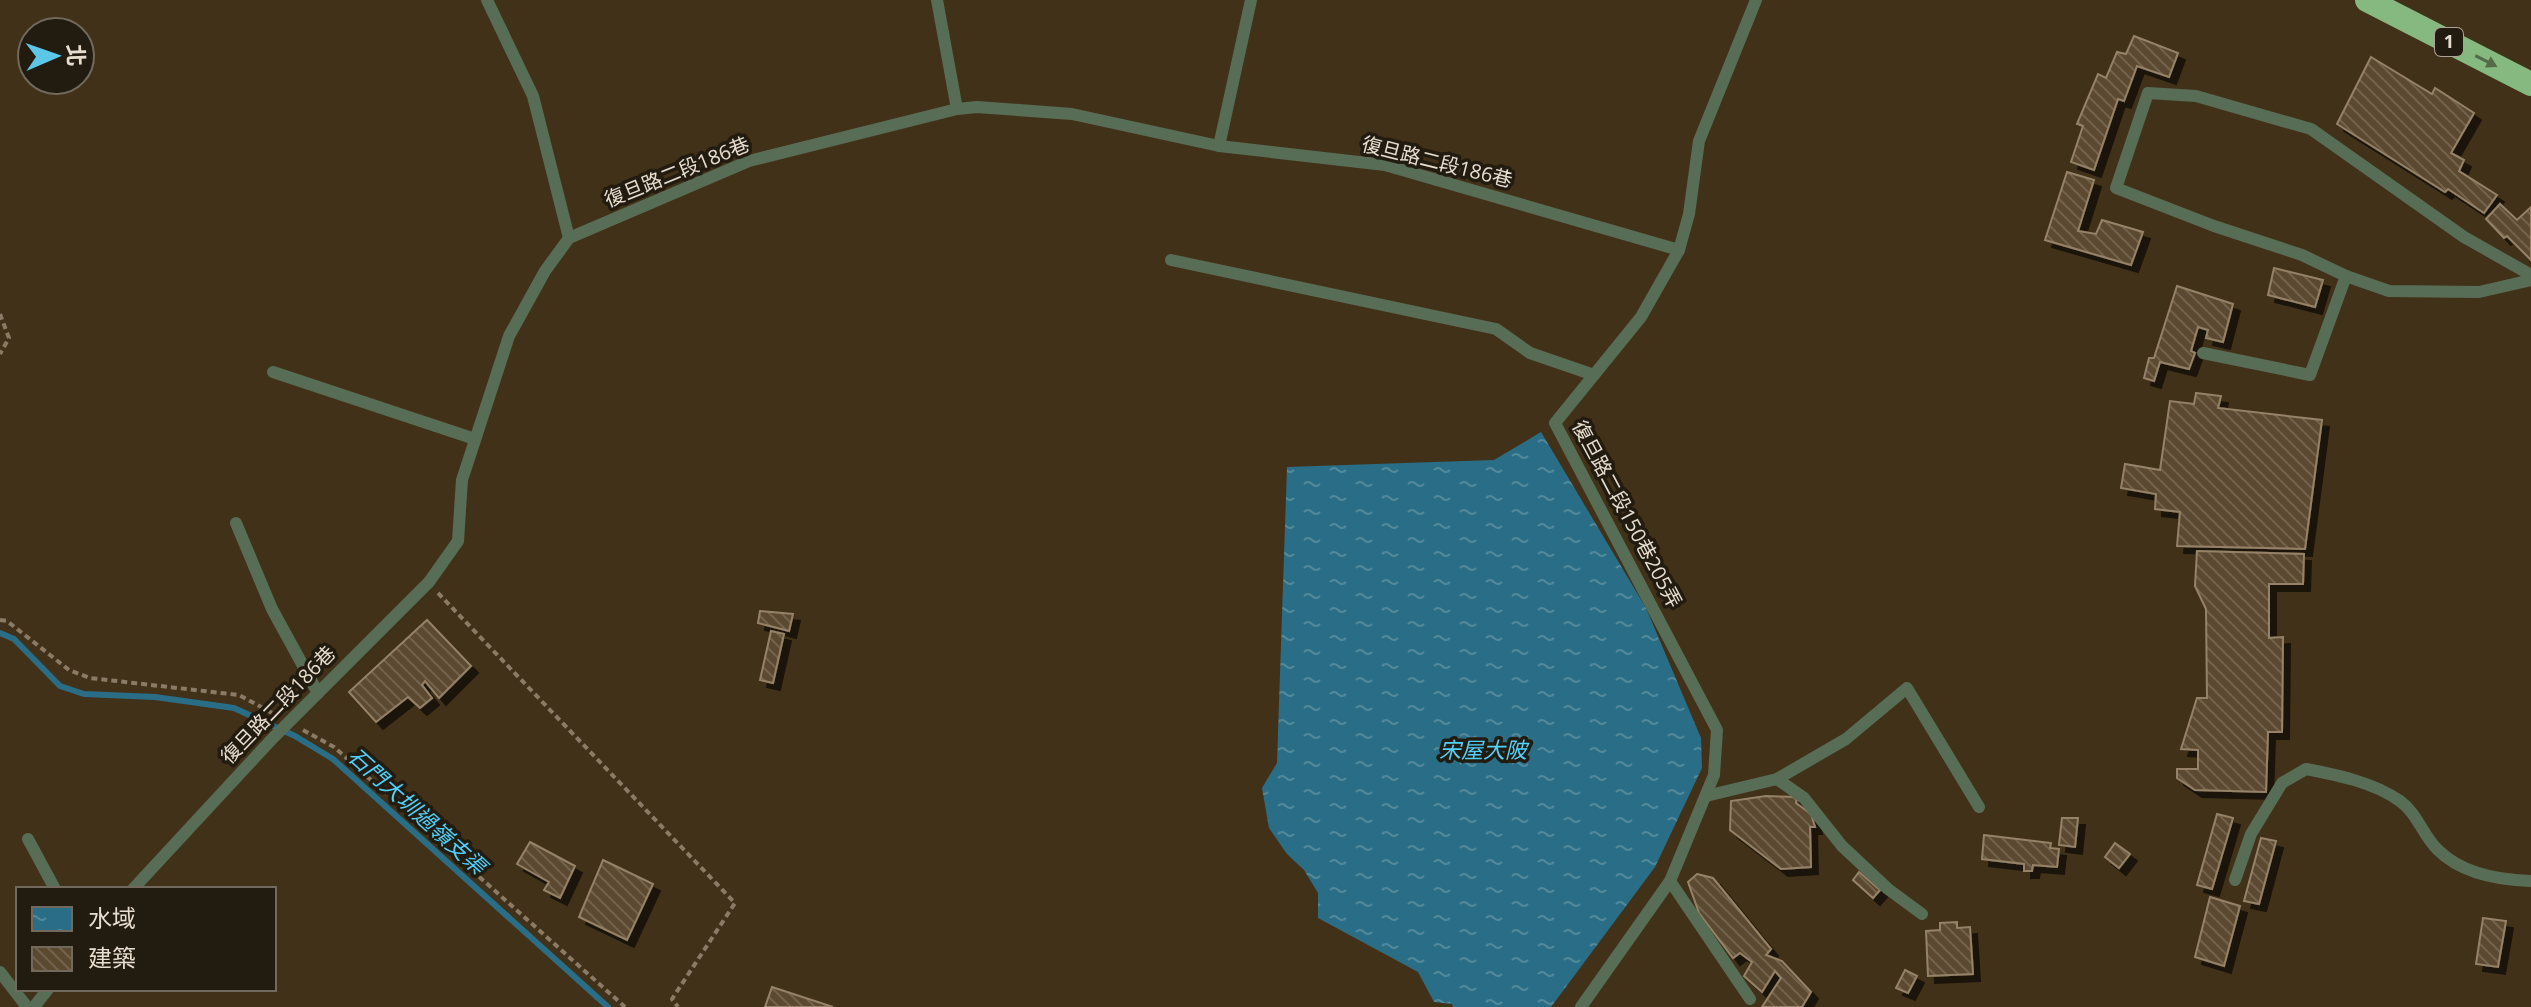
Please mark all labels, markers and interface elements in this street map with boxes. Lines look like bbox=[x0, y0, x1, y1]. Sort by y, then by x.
north arrow bbox=[16, 16, 96, 96]
road number: 1 bbox=[2435, 28, 2463, 56]
text: 北 bbox=[62, 44, 92, 67]
one-way arrow bbox=[2475, 55, 2498, 68]
street label: 復旦路二段186巷 bbox=[600, 130, 753, 213]
street label: 復旦路二段186巷 bbox=[1359, 130, 1515, 193]
street label: 復旦路二段150巷205弄 bbox=[1567, 415, 1688, 612]
street label: 復旦路二段186巷 bbox=[214, 640, 341, 770]
water label: 宋屋大陂 bbox=[1439, 734, 1530, 764]
water label: 石門大圳過嶺支渠 bbox=[342, 740, 495, 882]
legend bbox=[16, 887, 276, 991]
text: 水域 bbox=[88, 901, 136, 934]
text: 建築 bbox=[88, 941, 136, 974]

